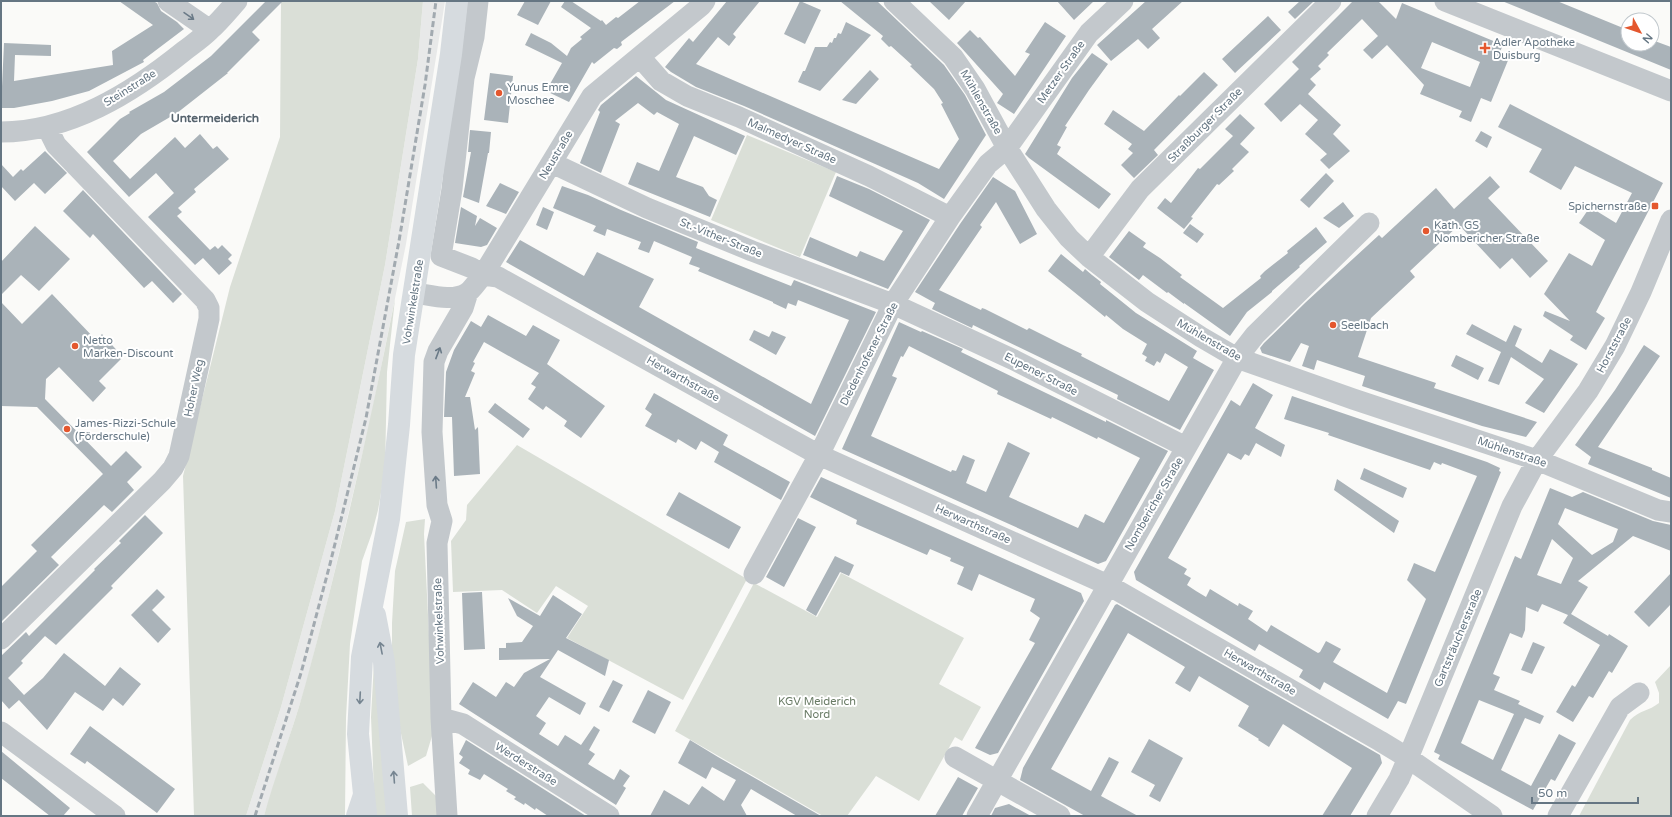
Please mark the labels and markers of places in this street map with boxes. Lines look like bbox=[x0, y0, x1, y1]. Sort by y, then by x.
place label: Adler Apotheke Duisburg bbox=[1493, 36, 1575, 62]
marker: Adler Apotheke Duisburg bbox=[1480, 43, 1490, 53]
place label: Yunus Emre Moschee bbox=[507, 81, 569, 107]
marker: Yunus Emre Moschee bbox=[494, 88, 504, 98]
place label: Spichernstraße bbox=[1568, 200, 1647, 213]
marker: Spichernstraße bbox=[1650, 201, 1660, 211]
place label: Kath. GS Nombericher Straße bbox=[1434, 219, 1540, 245]
marker: Kath. GS Nombericher Straße bbox=[1421, 226, 1431, 236]
place label: Seelbach bbox=[1341, 319, 1389, 332]
marker: Seelbach bbox=[1328, 320, 1338, 330]
place label: Netto Marken-Discount bbox=[83, 334, 173, 360]
marker: Netto Marken-Discount bbox=[70, 341, 80, 351]
place label: James-Rizzi-Schule (Förderschule) bbox=[75, 417, 176, 443]
marker: James-Rizzi-Schule (Förderschule) bbox=[62, 424, 72, 434]

